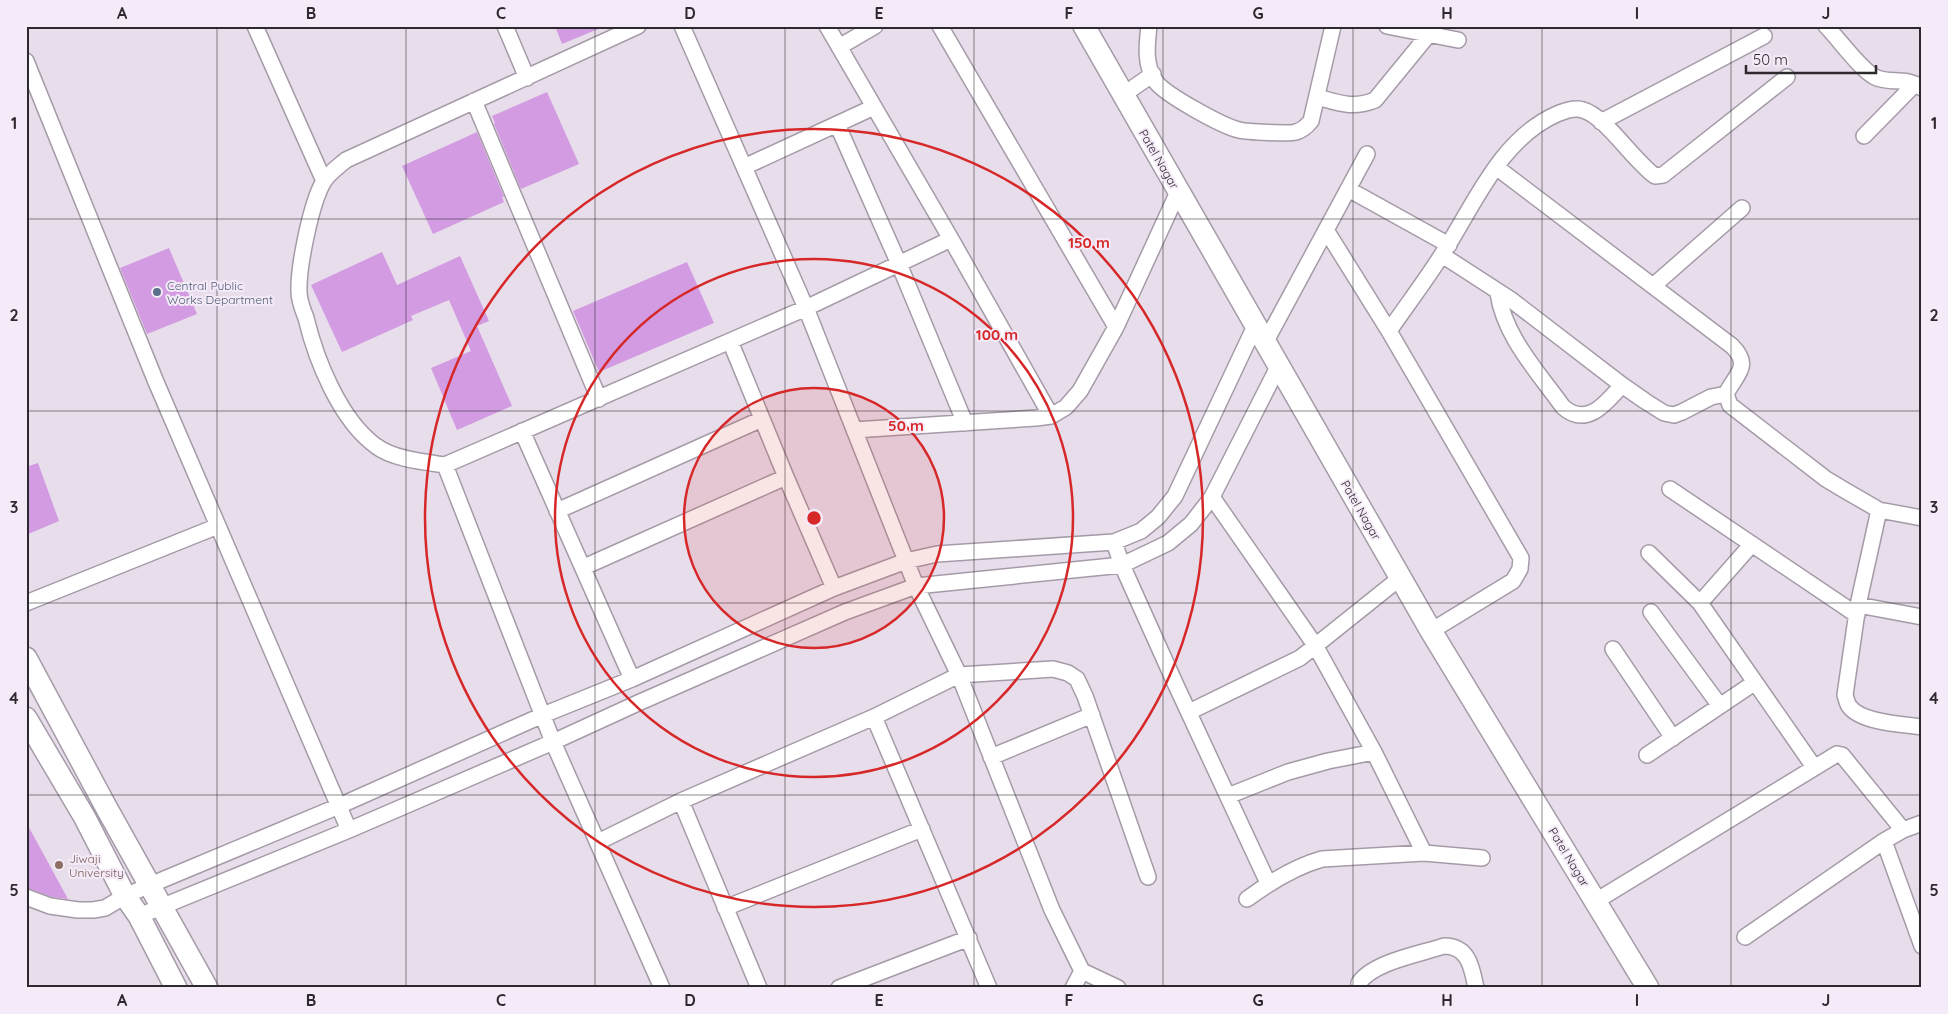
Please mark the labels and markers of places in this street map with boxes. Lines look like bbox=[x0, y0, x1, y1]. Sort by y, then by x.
place label: Central Public Works Department bbox=[167, 278, 273, 307]
marker: Central Public Works Department bbox=[151, 286, 163, 298]
centre of rings bbox=[805, 509, 823, 527]
place label: Jiwaji University bbox=[69, 851, 124, 880]
marker: Jiwaji University bbox=[53, 859, 65, 871]

